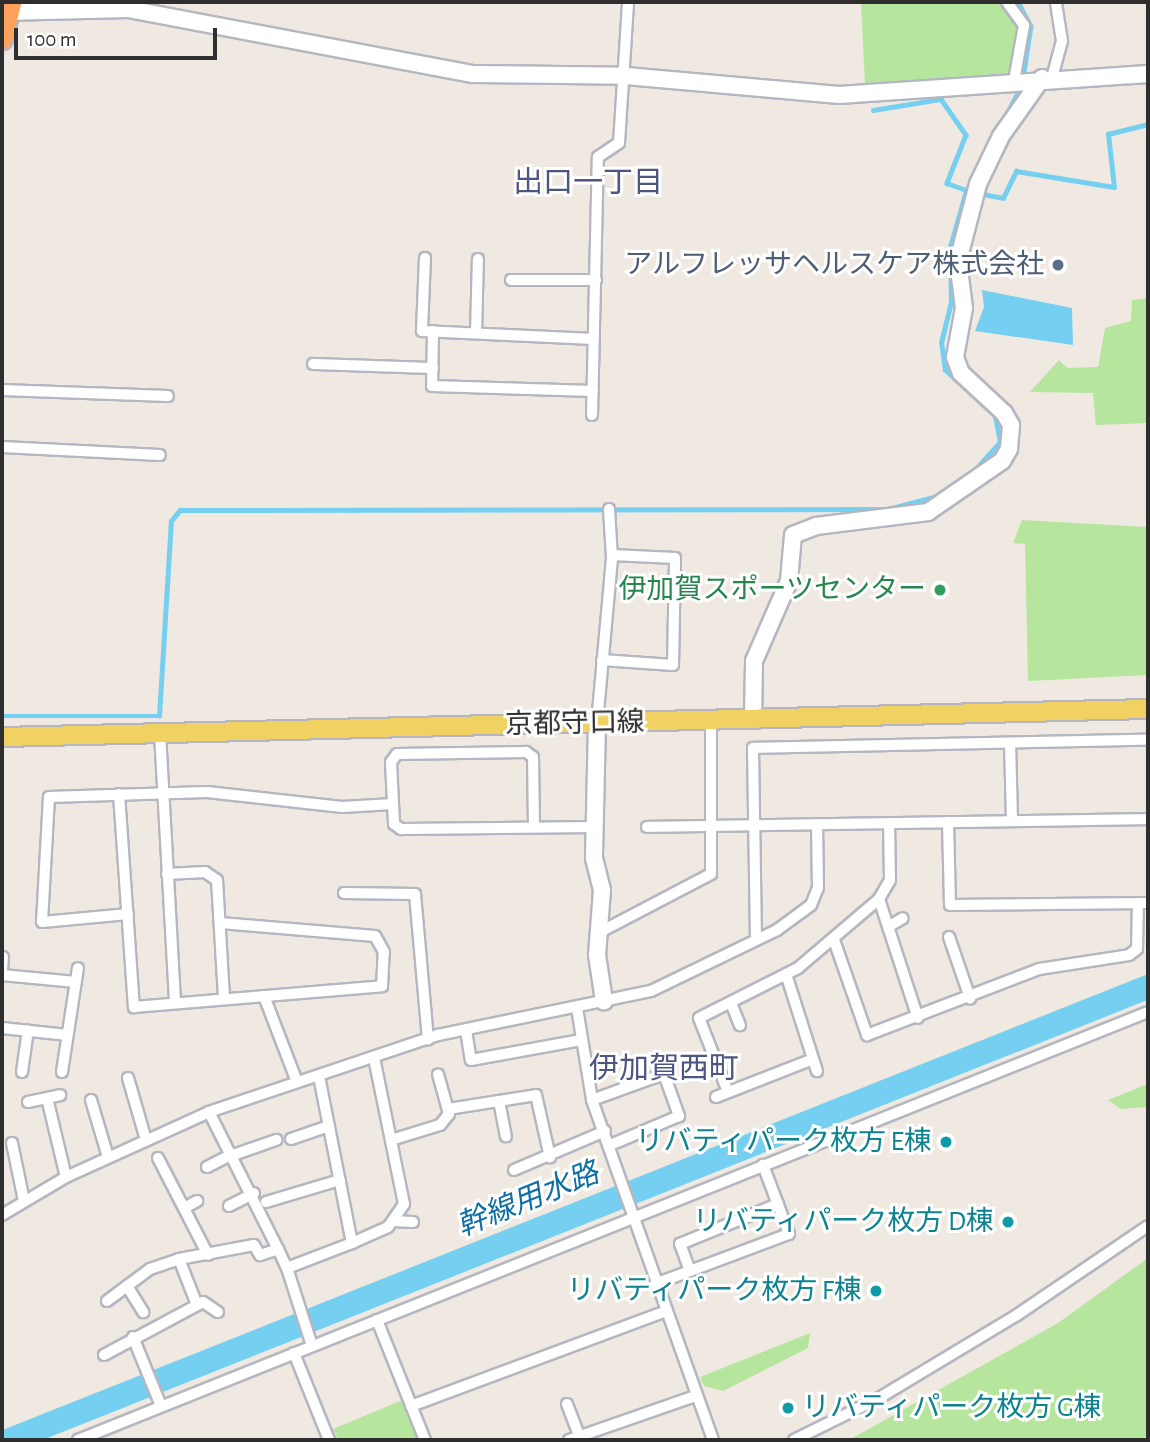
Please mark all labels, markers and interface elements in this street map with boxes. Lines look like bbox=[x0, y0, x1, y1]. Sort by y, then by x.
scale bar bbox=[18, 14, 220, 58]
text: 100 m bbox=[27, 29, 77, 50]
district label: 出口一丁目 bbox=[513, 165, 663, 201]
place label: アルフレッサヘルスケア株式会社 bbox=[624, 248, 1044, 282]
marker: アルフレッサヘルスケア株式会社 bbox=[1050, 257, 1066, 273]
place label: 伊加賀スポーツセンター bbox=[618, 573, 926, 607]
marker: 伊加賀スポーツセンター bbox=[932, 582, 948, 598]
street label: 京都守口線 bbox=[505, 706, 645, 742]
district label: 伊加賀西町 bbox=[589, 1051, 739, 1087]
place label: リバティパーク枚方 E棟 bbox=[634, 1125, 932, 1159]
marker: リバティパーク枚方 E棟 bbox=[938, 1134, 954, 1150]
water label: 幹線用水路 bbox=[452, 1155, 604, 1245]
place label: リバティパーク枚方 D棟 bbox=[691, 1205, 994, 1239]
marker: リバティパーク枚方 D棟 bbox=[1000, 1214, 1016, 1230]
place label: リバティパーク枚方 F棟 bbox=[565, 1274, 862, 1308]
marker: リバティパーク枚方 F棟 bbox=[868, 1283, 884, 1299]
place label: リバティパーク枚方 G棟 bbox=[802, 1391, 1103, 1425]
marker: リバティパーク枚方 G棟 bbox=[780, 1400, 796, 1416]

